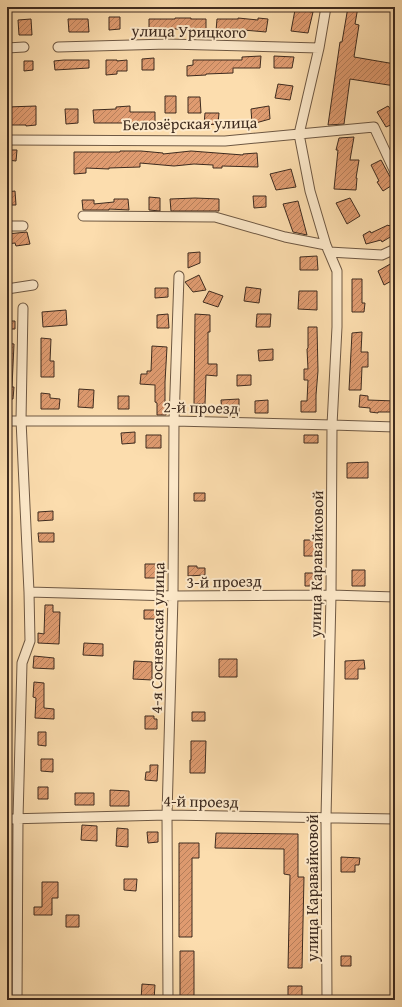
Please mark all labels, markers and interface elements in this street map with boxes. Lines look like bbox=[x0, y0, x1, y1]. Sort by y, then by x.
street label: улица Урицкого bbox=[130, 18, 247, 44]
street label: Белозёрская улица bbox=[123, 110, 258, 136]
street label: 2-й проезд bbox=[163, 394, 239, 420]
street label: улица Каравайковой bbox=[303, 490, 329, 639]
street label: 4-я Сосневская улица bbox=[144, 562, 170, 714]
street label: 3-й проезд bbox=[186, 568, 262, 594]
street label: 4-й проезд bbox=[163, 788, 239, 814]
street label: улица Каравайковой bbox=[300, 814, 324, 963]

